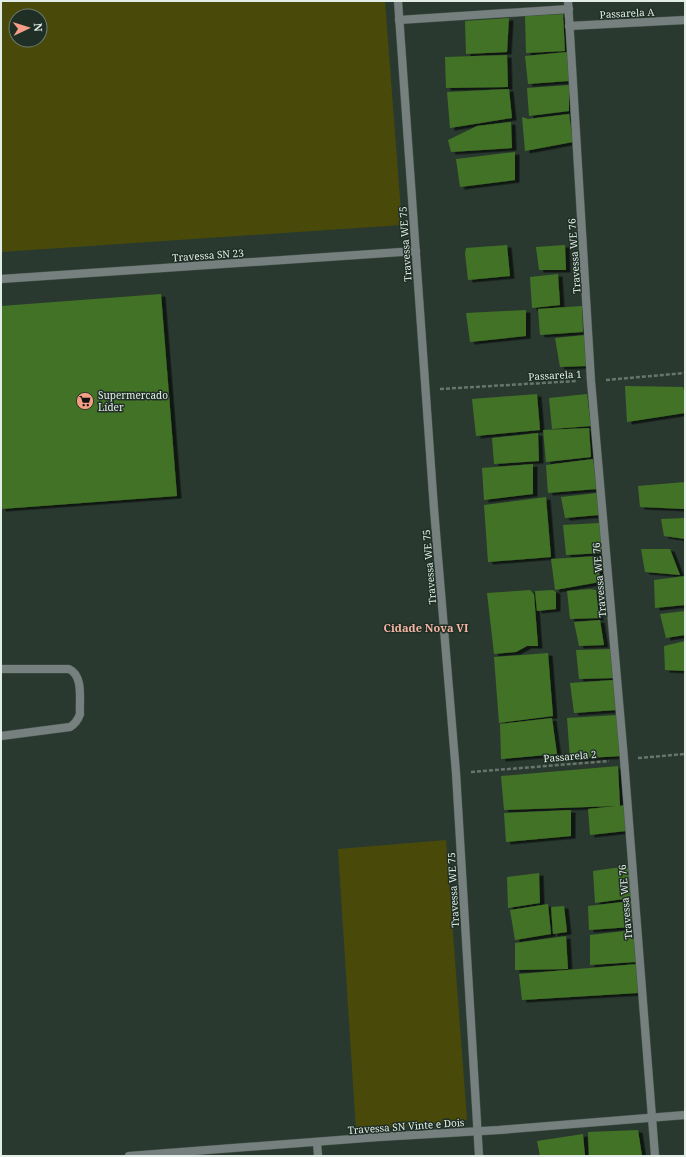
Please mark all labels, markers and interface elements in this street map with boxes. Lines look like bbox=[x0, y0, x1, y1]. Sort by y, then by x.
street label: Passarela A bbox=[599, 5, 656, 21]
north arrow bbox=[8, 8, 48, 48]
text: N bbox=[31, 22, 46, 32]
street label: Travessa WE 75 bbox=[395, 206, 415, 282]
street label: Travessa WE 76 bbox=[564, 218, 584, 294]
street label: Travessa SN 23 bbox=[172, 245, 245, 264]
street label: Passarela 1 bbox=[528, 367, 582, 383]
place label: Supermercado Líder bbox=[98, 388, 168, 414]
supermarket icon: Supermercado Líder bbox=[75, 391, 95, 411]
street label: Travessa WE 75 bbox=[419, 529, 439, 605]
street label: Travessa WE 76 bbox=[589, 542, 609, 618]
district label: Cidade Nova VI bbox=[384, 620, 469, 635]
street label: Passarela 2 bbox=[543, 747, 597, 765]
street label: Travessa WE 75 bbox=[444, 852, 462, 928]
street label: Travessa WE 76 bbox=[615, 864, 635, 940]
street label: Travessa SN Vinte e Dois bbox=[347, 1115, 465, 1137]

